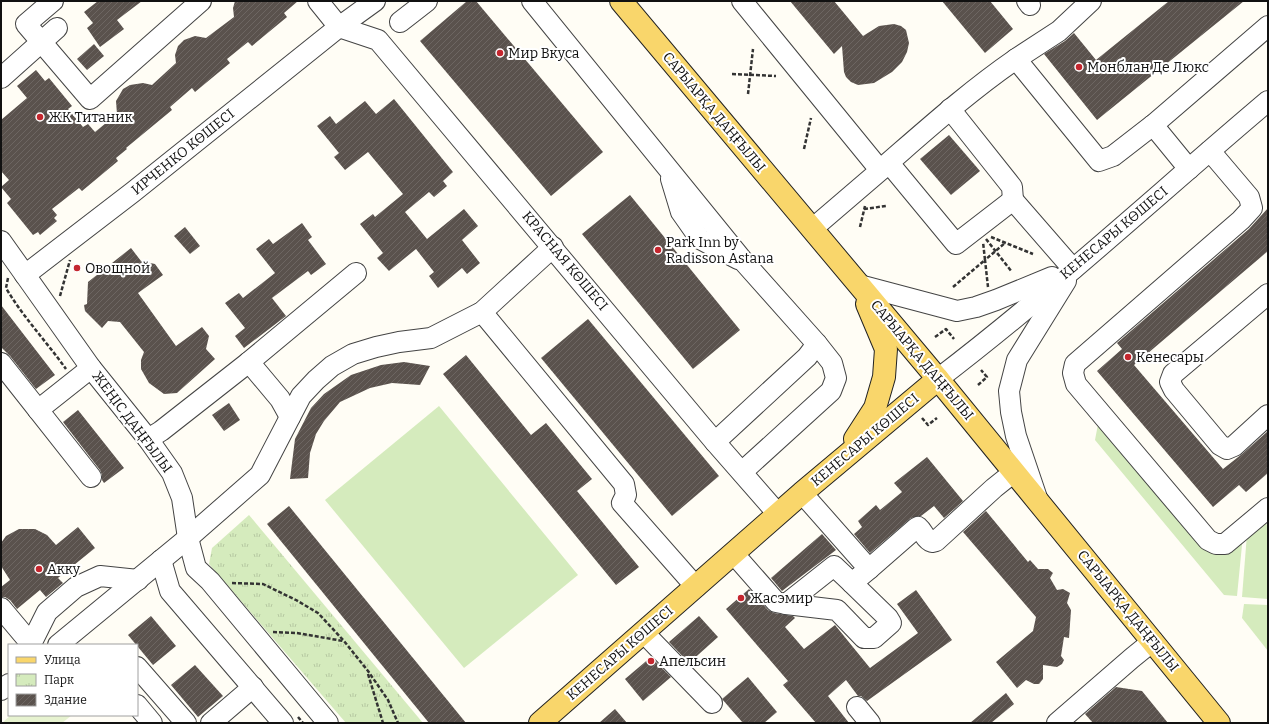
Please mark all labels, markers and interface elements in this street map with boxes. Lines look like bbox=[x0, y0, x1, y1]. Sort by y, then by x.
place label: Мир Вкуса bbox=[508, 45, 580, 62]
marker: Мир Вкуса bbox=[495, 48, 505, 58]
street label: САРЫАРҚА ДАҢҒЫЛЫ bbox=[659, 49, 769, 175]
place label: Монблан Де Люкс bbox=[1087, 59, 1209, 76]
marker: Монблан Де Люкс bbox=[1074, 62, 1084, 72]
street label: ИРЧЕНКО КӨШЕСІ bbox=[128, 105, 238, 199]
place label: ЖК Титаник bbox=[48, 109, 133, 126]
marker: ЖК Титаник bbox=[35, 112, 45, 122]
street label: КЕНЕСАРЫ КӨШЕСІ bbox=[1057, 183, 1171, 283]
street label: КРАСНАЯ КӨШЕСІ bbox=[519, 208, 612, 314]
place label: Park Inn by Radisson Astana bbox=[666, 234, 774, 267]
marker: Park Inn by Radisson Astana bbox=[653, 245, 663, 255]
place label: Овощной bbox=[85, 260, 150, 277]
marker: Овощной bbox=[72, 263, 82, 273]
street label: САРЫАРҚА ДАҢҒЫЛЫ bbox=[867, 297, 977, 423]
place label: Кенесары bbox=[1136, 349, 1204, 366]
marker: Кенесары bbox=[1123, 352, 1133, 362]
street label: ЖЕҢІС ДАҢҒЫЛЫ bbox=[88, 368, 176, 476]
street label: КЕНЕСАРЫ КӨШЕСІ bbox=[808, 390, 922, 490]
street label: САРЫАРҚА ДАҢҒЫЛЫ bbox=[1074, 547, 1182, 675]
place label: Акку bbox=[47, 561, 81, 578]
marker: Акку bbox=[34, 564, 44, 574]
place label: Жасэмир bbox=[749, 590, 813, 607]
marker: Жасэмир bbox=[736, 593, 746, 603]
street label: КЕНЕСАРЫ КӨШЕСІ bbox=[563, 602, 677, 704]
legend bbox=[8, 644, 138, 716]
text: Улица bbox=[44, 653, 81, 667]
place label: Апельсин bbox=[659, 653, 726, 670]
marker: Апельсин bbox=[646, 656, 656, 666]
text: Парк bbox=[44, 673, 74, 687]
text: Здание bbox=[44, 693, 87, 707]

